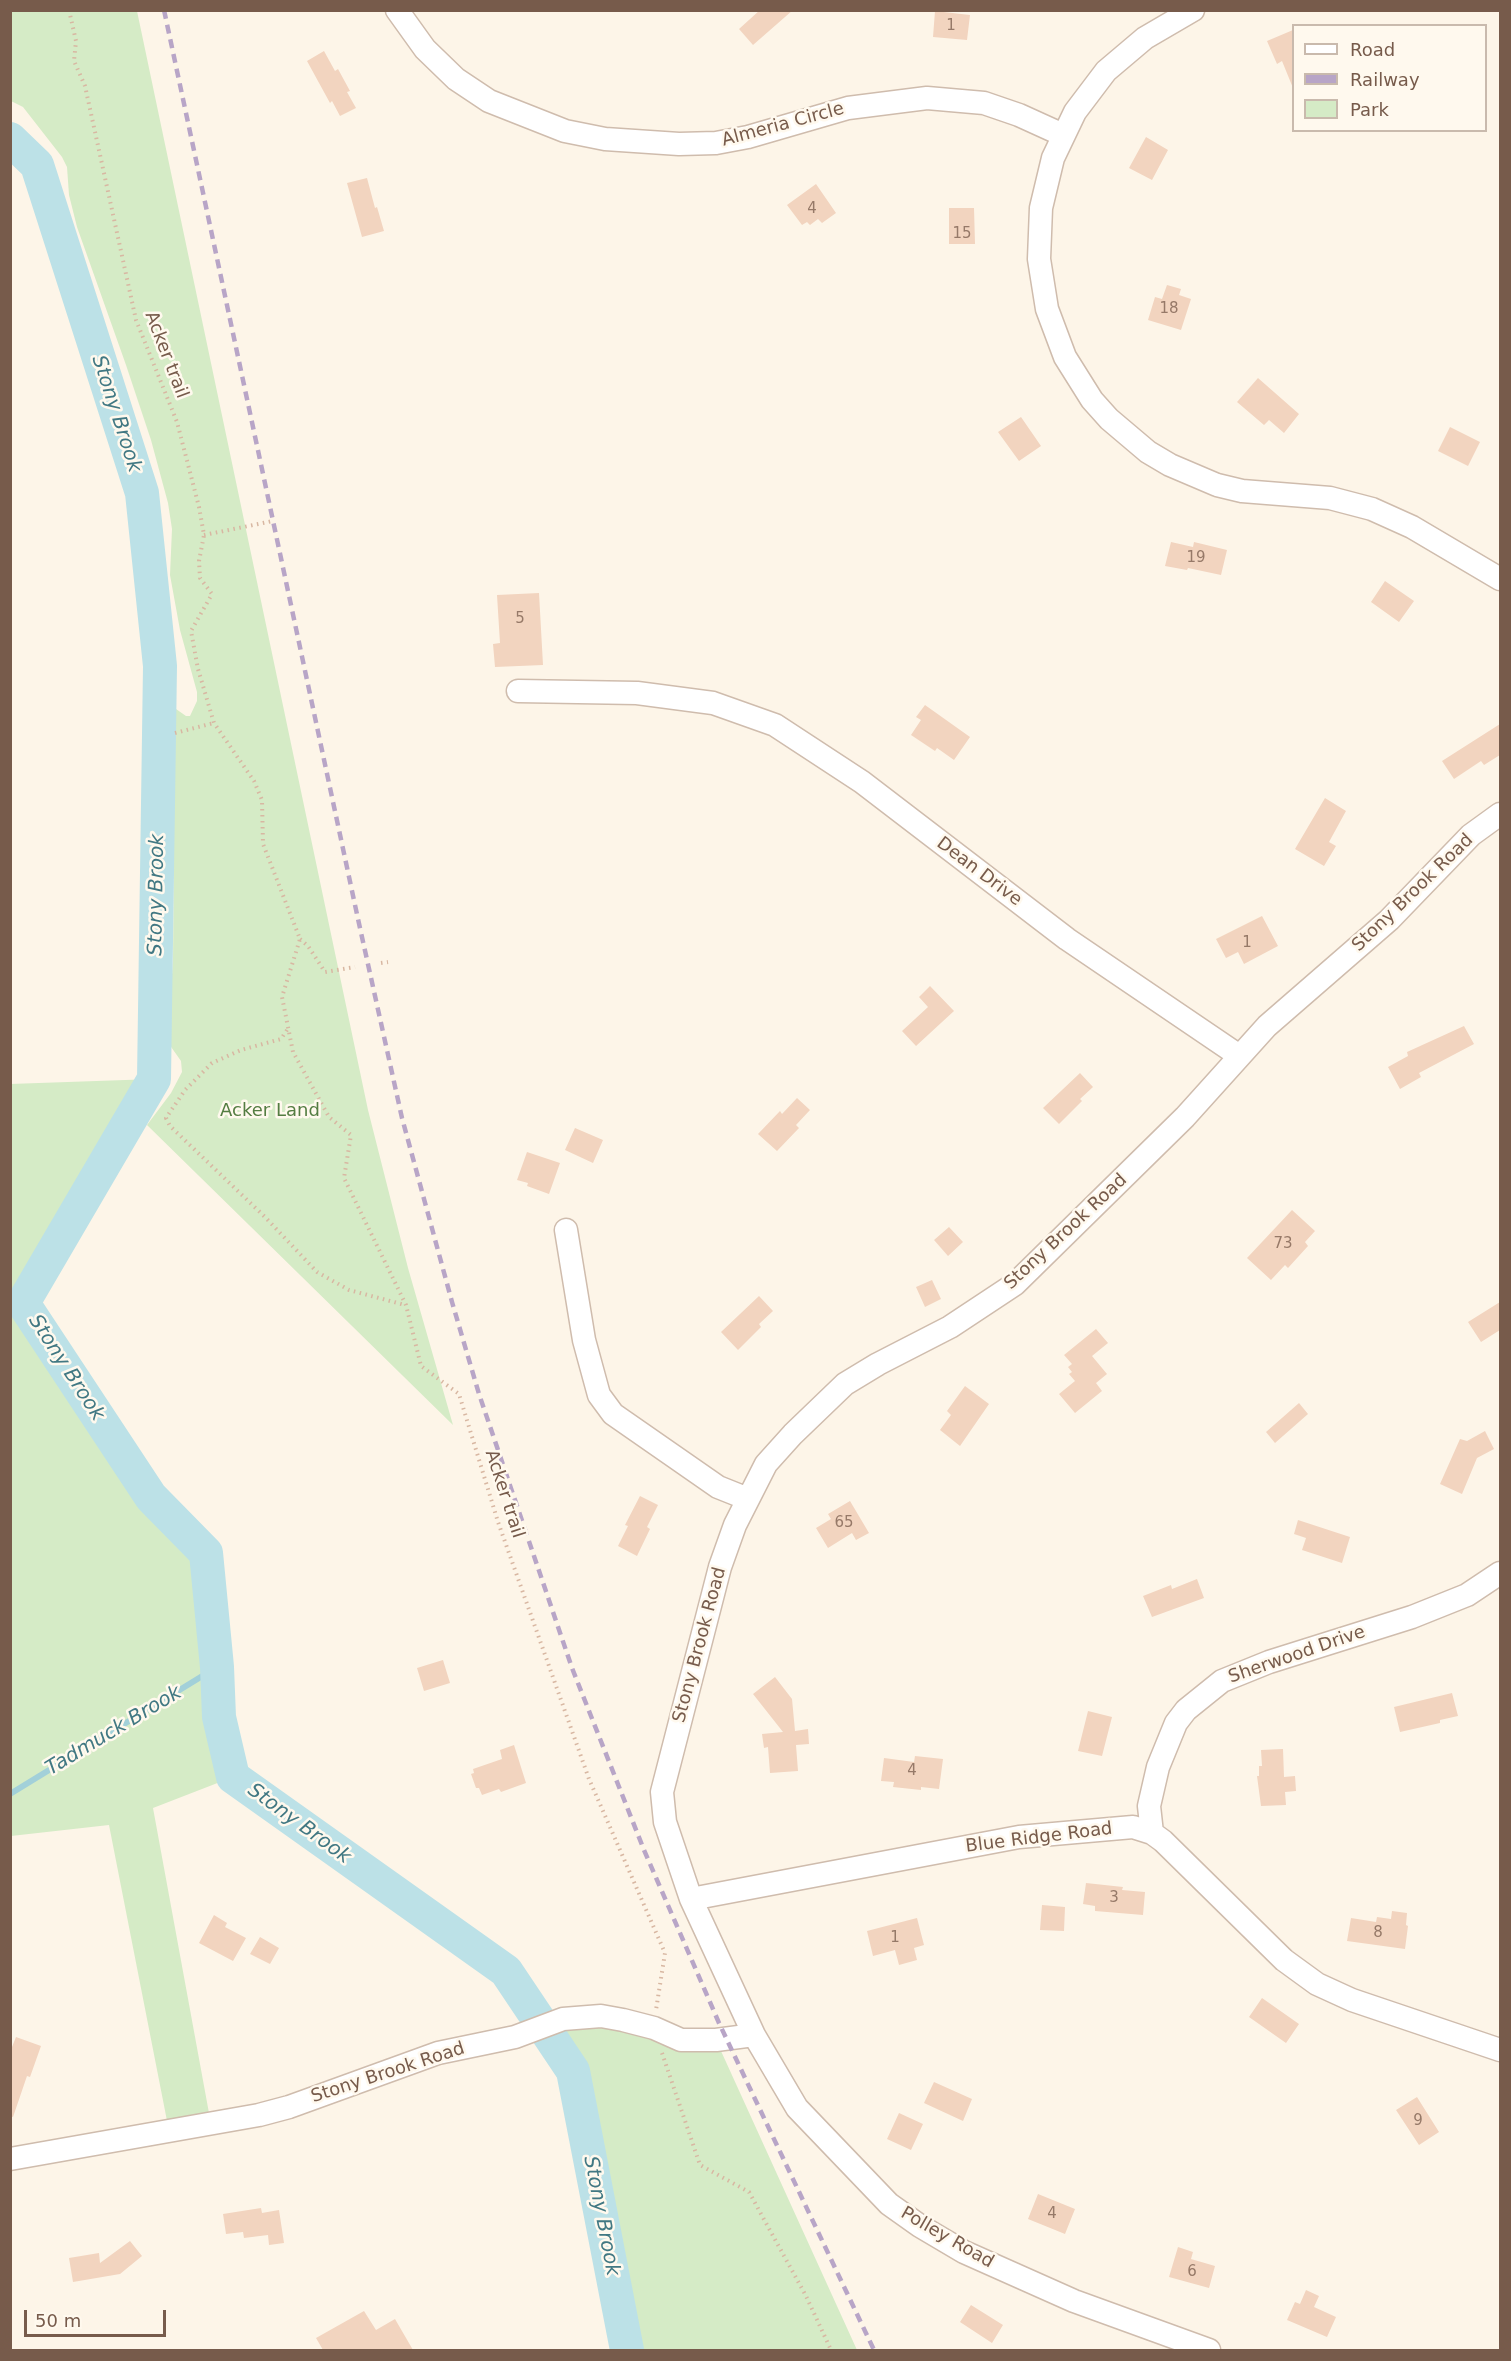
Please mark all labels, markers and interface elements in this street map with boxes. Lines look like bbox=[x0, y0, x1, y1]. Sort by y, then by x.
house number: 1 bbox=[946, 17, 956, 35]
legend bbox=[1292, 24, 1487, 132]
text: Road bbox=[1350, 39, 1395, 60]
text: Railway bbox=[1350, 69, 1420, 90]
street label: Almeria Circle bbox=[720, 98, 846, 152]
text: Park bbox=[1350, 99, 1389, 120]
house number: 4 bbox=[807, 200, 817, 218]
house number: 15 bbox=[952, 225, 972, 243]
house number: 18 bbox=[1159, 300, 1179, 318]
street label: Acker trail bbox=[140, 308, 192, 402]
water label: Stony Brook bbox=[86, 352, 146, 476]
house number: 19 bbox=[1186, 549, 1206, 567]
house number: 5 bbox=[515, 610, 525, 628]
street label: Stony Brook Road bbox=[1348, 830, 1478, 956]
street label: Dean Drive bbox=[932, 833, 1026, 911]
water label: Stony Brook bbox=[144, 834, 170, 956]
house number: 1 bbox=[1242, 934, 1252, 952]
park label: Acker Land bbox=[220, 1100, 320, 1122]
street label: Stony Brook Road bbox=[1000, 1170, 1132, 1294]
house number: 73 bbox=[1273, 1235, 1293, 1253]
water label: Stony Brook bbox=[23, 1310, 109, 1426]
street label: Acker trail bbox=[480, 1447, 528, 1541]
house number: 65 bbox=[834, 1514, 854, 1532]
street label: Stony Brook Road bbox=[669, 1565, 731, 1725]
street label: Sherwood Drive bbox=[1226, 1621, 1368, 1689]
water label: Tadmuck Brook bbox=[42, 1681, 186, 1781]
house number: 4 bbox=[907, 1762, 917, 1780]
water label: Stony Brook bbox=[243, 1779, 355, 1869]
street label: Blue Ridge Road bbox=[964, 1818, 1114, 1858]
house number: 3 bbox=[1109, 1889, 1119, 1907]
house number: 8 bbox=[1373, 1924, 1383, 1942]
house number: 1 bbox=[890, 1929, 900, 1947]
street label: Stony Brook Road bbox=[309, 2038, 467, 2108]
house number: 9 bbox=[1413, 2112, 1423, 2130]
water label: Stony Brook bbox=[578, 2154, 624, 2278]
street label: Polley Road bbox=[897, 2203, 997, 2273]
house number: 4 bbox=[1047, 2205, 1057, 2223]
house number: 6 bbox=[1187, 2263, 1197, 2281]
scale bar bbox=[27, 2298, 170, 2336]
text: 50 m bbox=[35, 2310, 81, 2331]

